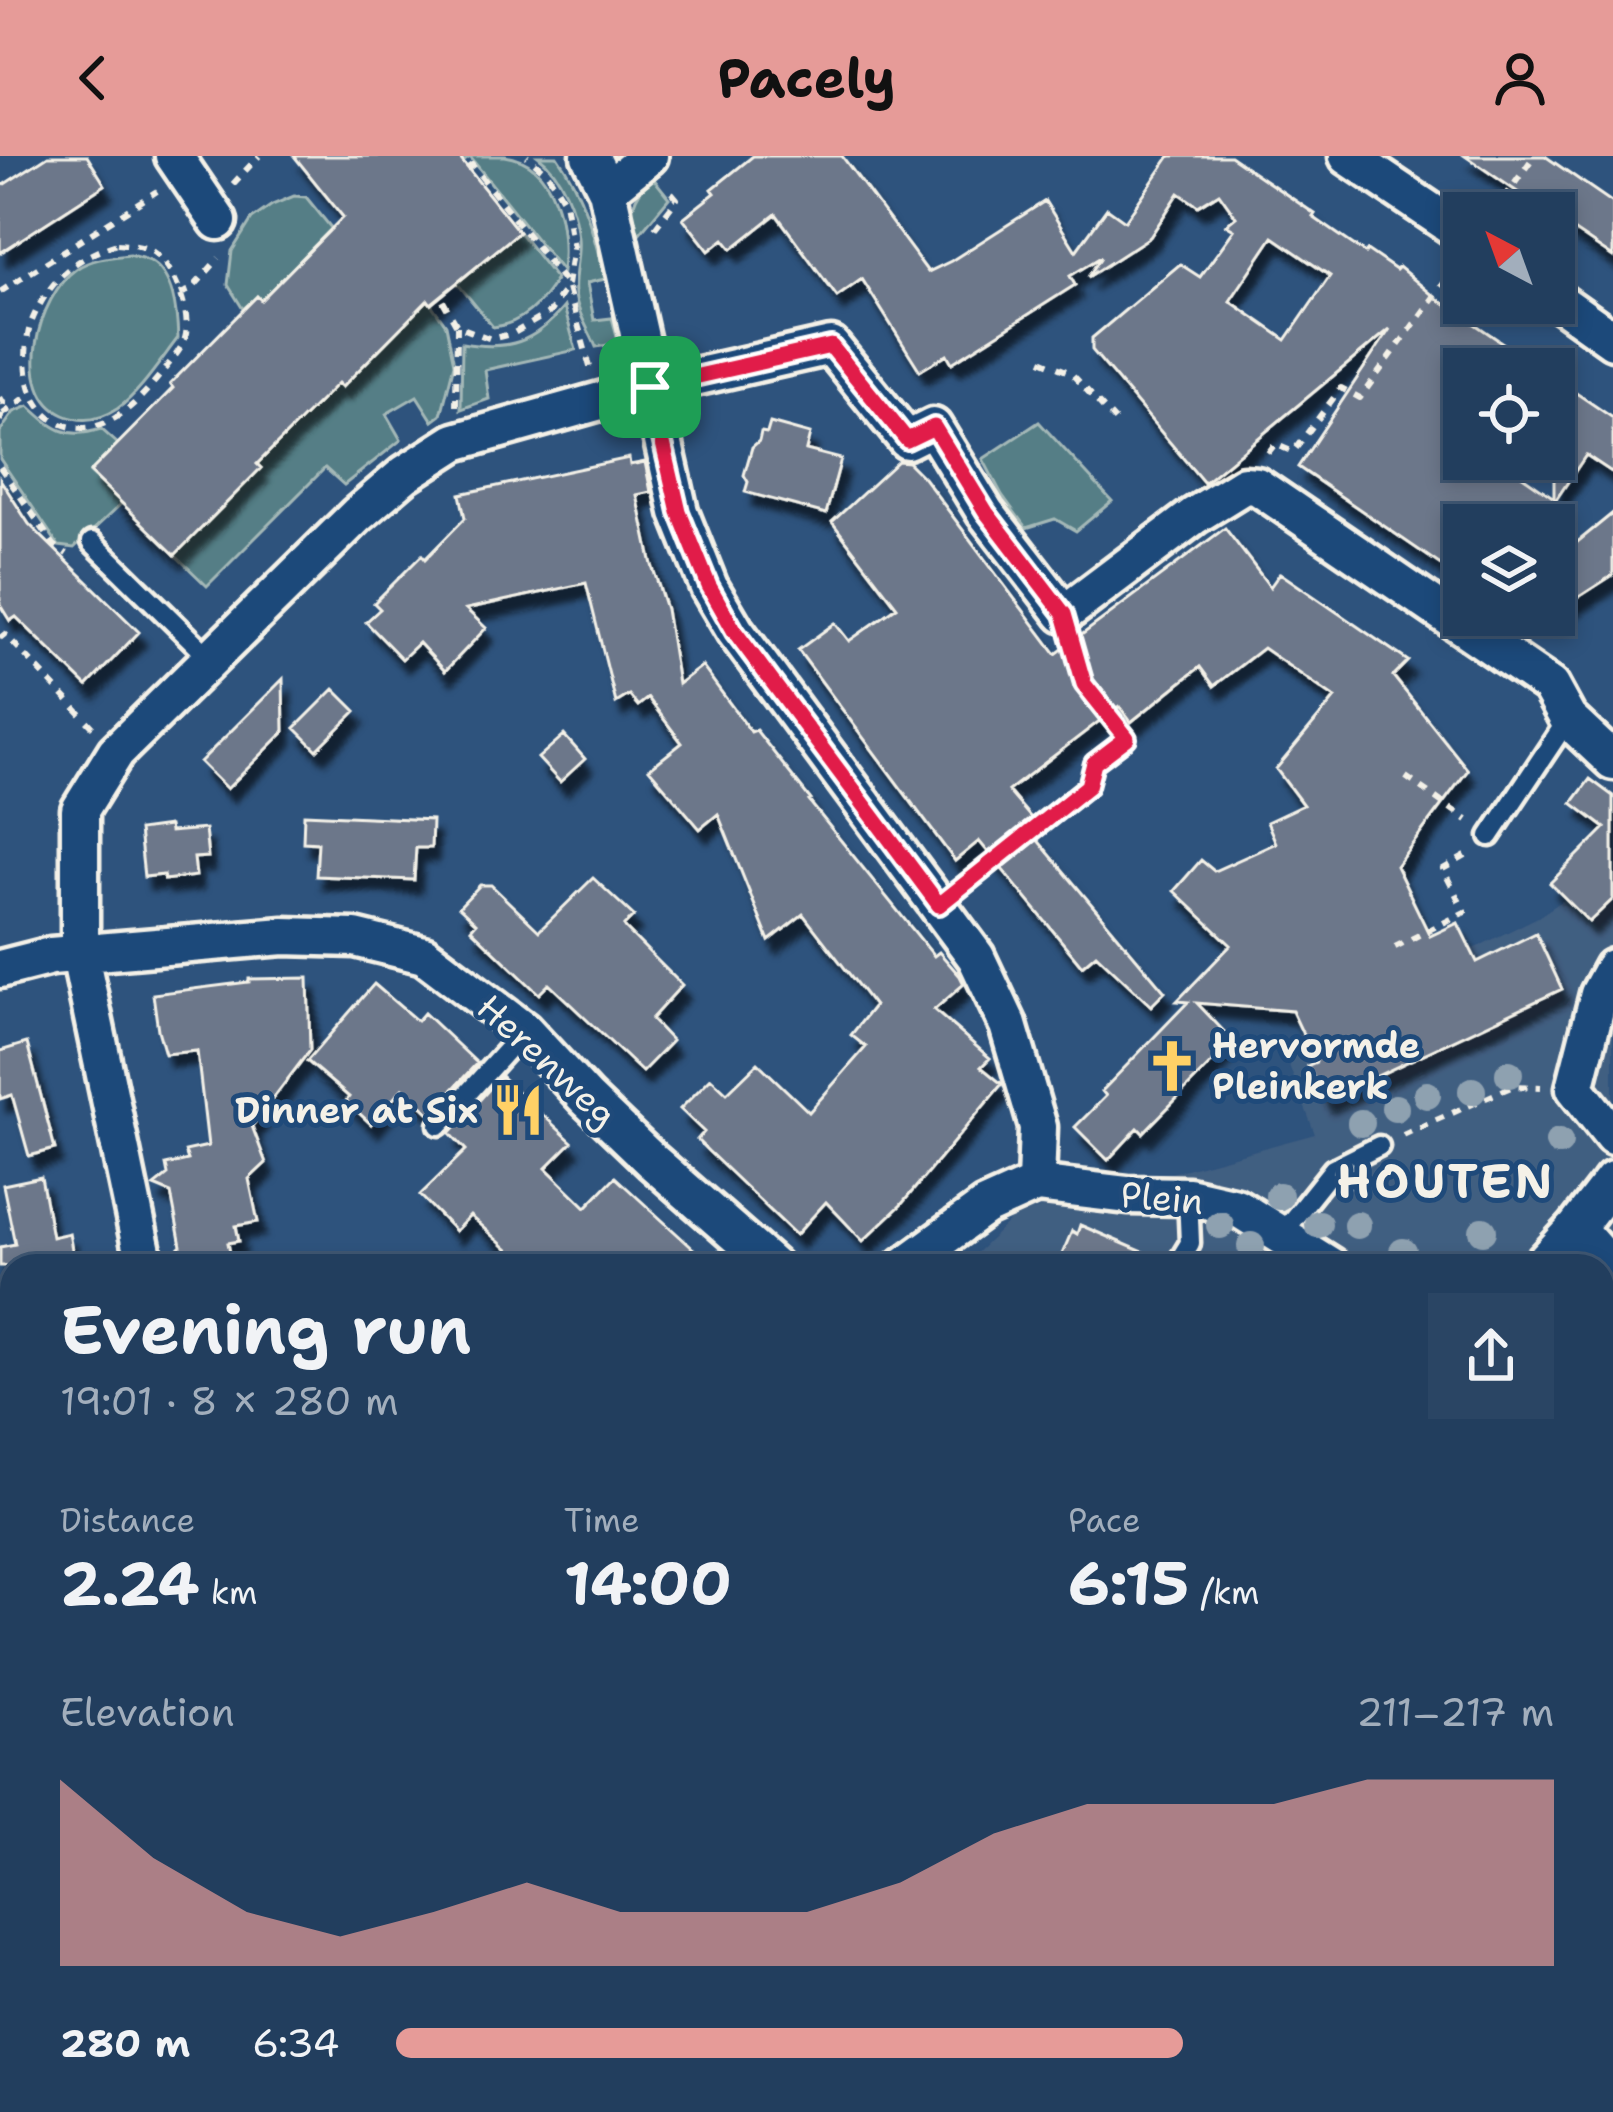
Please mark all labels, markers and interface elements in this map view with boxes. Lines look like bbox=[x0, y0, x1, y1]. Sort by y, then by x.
text: Pacely bbox=[717, 42, 896, 114]
icon: back bbox=[60, 45, 126, 111]
icon: person bbox=[1487, 45, 1553, 111]
north arrow bbox=[1443, 192, 1575, 324]
map controls bbox=[1443, 192, 1575, 636]
pin bbox=[599, 336, 701, 438]
button: locate bbox=[1443, 348, 1575, 480]
icon: arrive bbox=[617, 354, 683, 420]
button: layers bbox=[1443, 504, 1575, 636]
street label: Herenweg bbox=[466, 983, 628, 1139]
place label: Hervormde Pleinkerk bbox=[1212, 1021, 1420, 1111]
church icon: Hervormde Pleinkerk bbox=[1143, 1037, 1201, 1095]
restaurant icon: Dinner at Six bbox=[489, 1081, 547, 1139]
place label: Dinner at Six bbox=[235, 1086, 478, 1135]
district label: HOUTEN bbox=[1336, 1149, 1556, 1213]
street label: Plein bbox=[1118, 1170, 1206, 1226]
text: Evening run bbox=[60, 1286, 471, 1374]
button: share bbox=[1428, 1293, 1554, 1419]
text: 19:01 · 8 × 280 m bbox=[60, 1375, 399, 1427]
text: Distance bbox=[60, 1498, 195, 1543]
text: Time bbox=[564, 1498, 640, 1543]
text: Pace bbox=[1068, 1498, 1141, 1543]
text: 2.24 bbox=[60, 1543, 200, 1623]
text: 14:00 bbox=[564, 1543, 732, 1623]
text: 6:15 bbox=[1068, 1543, 1189, 1623]
text: km bbox=[200, 1570, 258, 1615]
text: /km bbox=[1189, 1570, 1259, 1615]
text: Elevation bbox=[60, 1686, 235, 1738]
text: 211–217 m bbox=[1356, 1686, 1554, 1738]
text: 280 m bbox=[60, 2017, 190, 2069]
text: 6:34 bbox=[252, 2017, 340, 2069]

